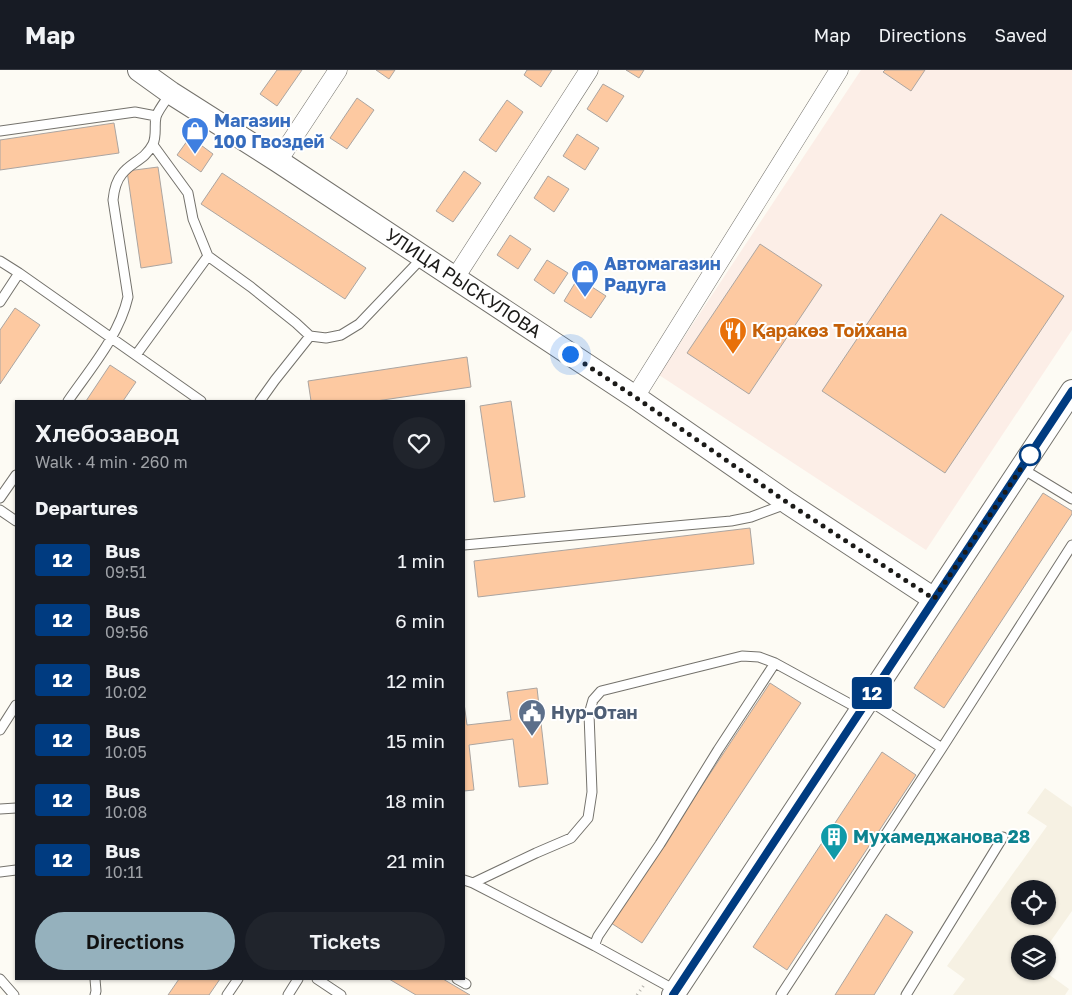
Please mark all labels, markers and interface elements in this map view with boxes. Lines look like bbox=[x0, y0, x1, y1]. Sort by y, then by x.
text: Map bbox=[25, 20, 75, 49]
text: Map bbox=[814, 24, 850, 46]
text: Directions bbox=[878, 24, 966, 46]
text: Saved bbox=[994, 24, 1047, 46]
place label: Магазин 100 Гвоздей bbox=[214, 109, 325, 152]
shop icon: Магазин 100 Гвоздей bbox=[180, 116, 210, 155]
street label: УЛИЦА РЫСКУЛОВА bbox=[382, 223, 546, 342]
place label: Автомагазин Радуга bbox=[604, 252, 721, 295]
shop icon: Автомагазин Радуга bbox=[570, 259, 600, 298]
restaurant icon: Қаракөз Тойхана bbox=[718, 316, 748, 355]
place label: Қаракөз Тойхана bbox=[752, 319, 907, 341]
your location bbox=[558, 342, 583, 367]
button: heart bbox=[393, 417, 445, 469]
text: Хлебозавод bbox=[35, 418, 179, 447]
unlabelled marker bbox=[1019, 444, 1041, 466]
text: Walk · 4 min · 260 m bbox=[35, 452, 188, 472]
text: Departures bbox=[35, 496, 138, 519]
text: Bus bbox=[105, 539, 140, 562]
text: 12 bbox=[52, 549, 73, 571]
text: 1 min bbox=[397, 549, 445, 572]
text: 09:51 bbox=[105, 562, 146, 582]
text: Bus bbox=[105, 599, 140, 622]
text: 12 bbox=[52, 609, 73, 631]
text: 6 min bbox=[395, 609, 445, 632]
text: 09:56 bbox=[105, 622, 148, 642]
text: Bus bbox=[105, 659, 140, 682]
text: 12 bbox=[52, 669, 73, 691]
text: 12 min bbox=[386, 669, 445, 692]
line badge: 12 bbox=[850, 677, 894, 709]
text: 10:02 bbox=[105, 682, 147, 702]
text: 12 bbox=[862, 682, 882, 704]
public building icon: Нур-Отан bbox=[517, 698, 547, 737]
place label: Нур-Отан bbox=[551, 701, 638, 723]
text: Bus bbox=[105, 719, 140, 742]
text: 12 bbox=[52, 729, 73, 751]
text: 15 min bbox=[386, 729, 445, 752]
text: 10:05 bbox=[105, 742, 147, 762]
text: Bus bbox=[105, 779, 140, 802]
text: 12 bbox=[52, 789, 73, 811]
text: 18 min bbox=[386, 789, 445, 812]
text: 10:08 bbox=[105, 802, 147, 822]
building icon: Мухамеджанова 28 bbox=[819, 822, 849, 861]
place label: Мухамеджанова 28 bbox=[853, 825, 1030, 847]
text: Bus bbox=[105, 839, 140, 862]
text: 12 bbox=[52, 849, 73, 871]
text: 21 min bbox=[386, 849, 445, 872]
text: 10:11 bbox=[105, 862, 143, 882]
map controls bbox=[1011, 880, 1056, 980]
button: locate bbox=[1011, 880, 1056, 925]
button: Directions bbox=[35, 912, 235, 970]
button: Tickets bbox=[245, 912, 445, 970]
button: layers bbox=[1011, 935, 1056, 980]

